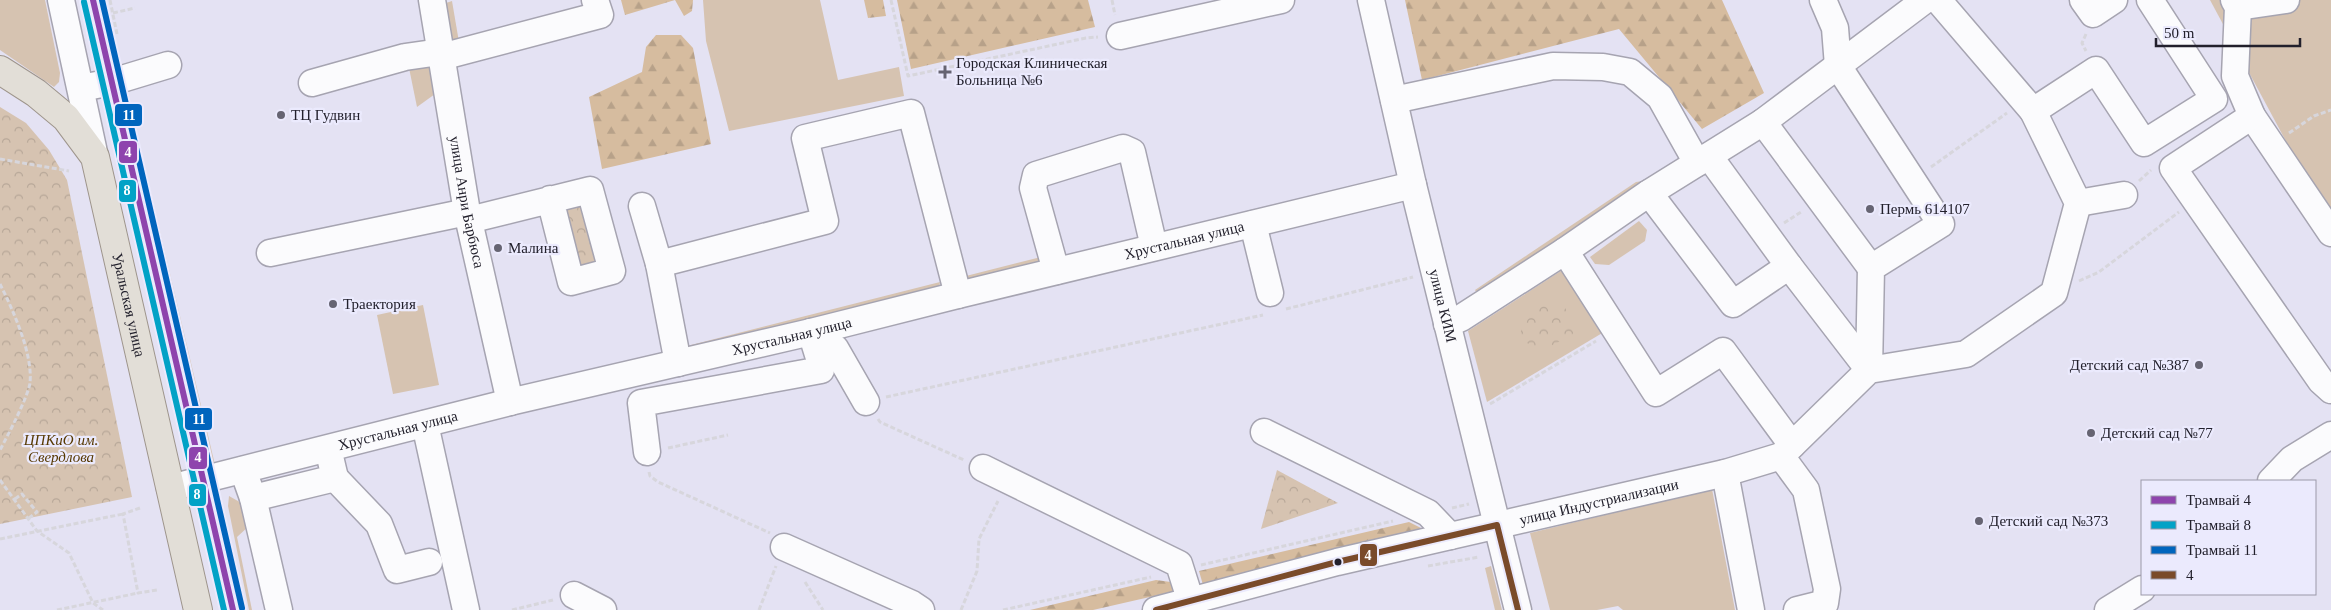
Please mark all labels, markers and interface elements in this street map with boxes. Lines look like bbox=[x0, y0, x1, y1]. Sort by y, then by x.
scale bar bbox=[2156, 15, 2300, 47]
text: 50 m bbox=[2164, 25, 2195, 41]
place label: Городская Клиническая Больница №6 bbox=[956, 55, 1108, 88]
marker: Городская Клиническая Больница №6 bbox=[938, 65, 952, 79]
line badge: 11 bbox=[114, 103, 143, 127]
place label: ТЦ Гудвин bbox=[291, 107, 360, 123]
text: 11 bbox=[122, 108, 136, 123]
marker: ТЦ Гудвин bbox=[275, 109, 287, 121]
street label: улица Анри Барбюса bbox=[447, 135, 488, 270]
line badge: 4 bbox=[118, 140, 138, 164]
text: 4 bbox=[125, 145, 132, 160]
line badge: 8 bbox=[118, 179, 137, 203]
text: 8 bbox=[124, 183, 131, 198]
place label: Пермь 614107 bbox=[1880, 201, 1970, 217]
marker: Пермь 614107 bbox=[1864, 203, 1876, 215]
street label: Хрустальная улица bbox=[1123, 218, 1246, 263]
place label: Малина bbox=[508, 240, 559, 256]
marker: Малина bbox=[492, 242, 504, 254]
street label: Уральская улица bbox=[109, 251, 148, 359]
street label: улица КИМ bbox=[1426, 267, 1460, 344]
place label: Траектория bbox=[343, 296, 416, 312]
marker: Траектория bbox=[327, 298, 339, 310]
street label: Хрустальная улица bbox=[730, 314, 854, 358]
place label: Детский сад №387 bbox=[2070, 357, 2189, 373]
marker: Детский сад №387 bbox=[2193, 359, 2205, 371]
line badge: 11 bbox=[184, 407, 213, 431]
street label: Хрустальная улица bbox=[336, 407, 460, 453]
text: 11 bbox=[192, 412, 206, 427]
place label: Детский сад №77 bbox=[2101, 425, 2213, 441]
marker: Детский сад №77 bbox=[2085, 427, 2097, 439]
park label: ЦПКиО им. Свердлова bbox=[23, 432, 98, 465]
line badge: 4 bbox=[188, 446, 208, 470]
text: 4 bbox=[195, 450, 202, 465]
street label: улица Индустриализации bbox=[1518, 476, 1680, 528]
legend bbox=[2141, 480, 2316, 595]
line badge: 8 bbox=[188, 483, 207, 507]
text: 8 bbox=[194, 487, 201, 502]
text: Трамвай 4 bbox=[2186, 492, 2252, 508]
place label: Детский сад №373 bbox=[1989, 513, 2108, 529]
marker: Детский сад №373 bbox=[1973, 515, 1985, 527]
text: Трамвай 8 bbox=[2186, 517, 2251, 533]
text: Трамвай 11 bbox=[2186, 542, 2258, 558]
line badge: 4 bbox=[1359, 543, 1378, 567]
text: 4 bbox=[1365, 548, 1372, 563]
unlabelled marker bbox=[1333, 557, 1343, 567]
text: 4 bbox=[2186, 567, 2194, 583]

